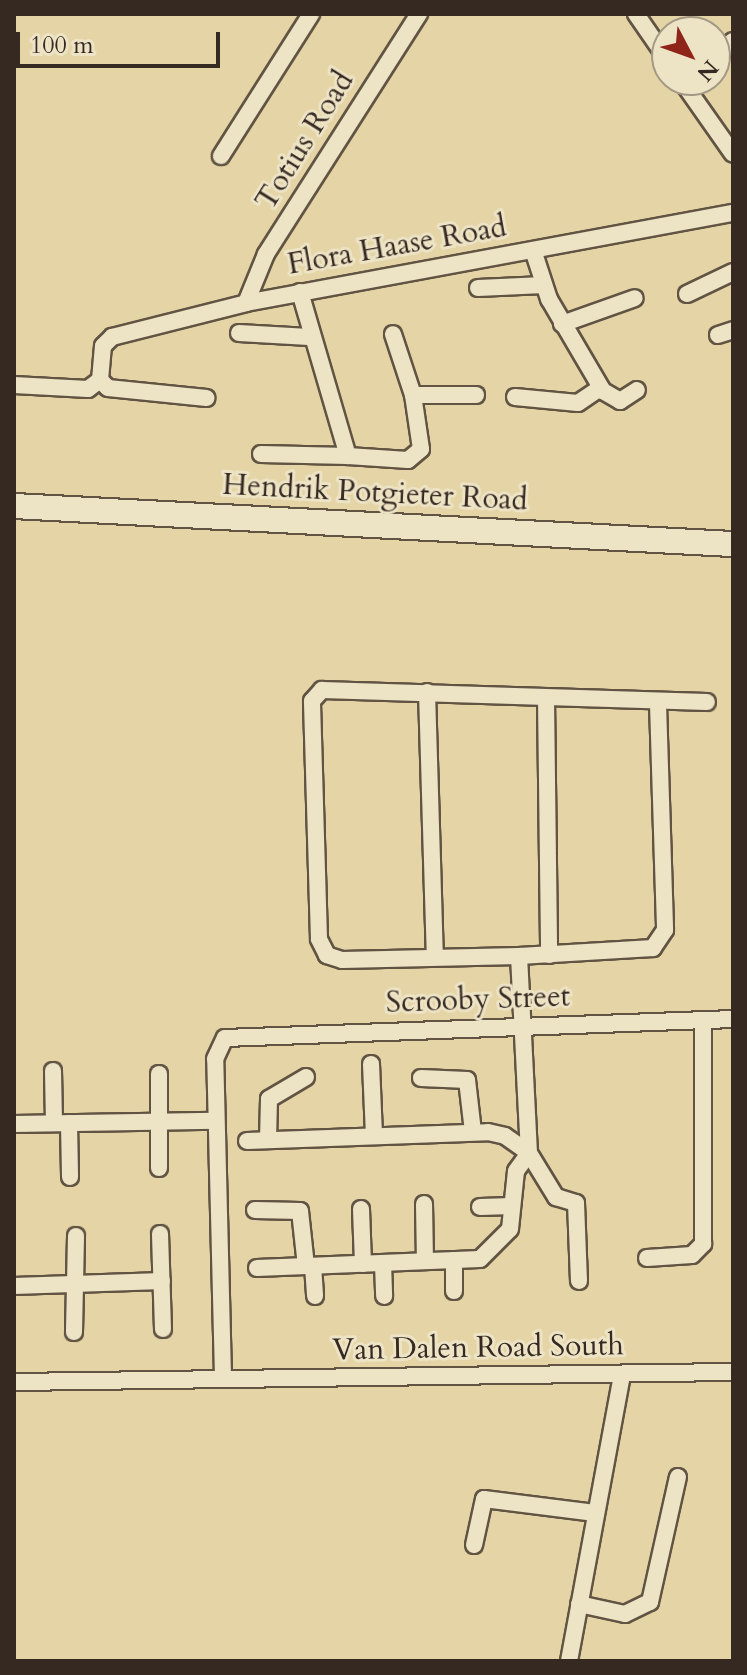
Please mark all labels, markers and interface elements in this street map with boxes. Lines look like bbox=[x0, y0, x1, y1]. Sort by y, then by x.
scale bar bbox=[20, 16, 224, 66]
north arrow bbox=[651, 16, 731, 96]
text: 100 m bbox=[30, 29, 94, 62]
text: N bbox=[690, 53, 725, 87]
street label: Totius Road bbox=[248, 65, 362, 217]
street label: Flora Haase Road bbox=[285, 209, 509, 283]
street label: Hendrik Potgieter Road bbox=[221, 467, 529, 519]
street label: Scrooby Street bbox=[385, 979, 571, 1021]
street label: Van Dalen Road South bbox=[332, 1327, 624, 1369]

